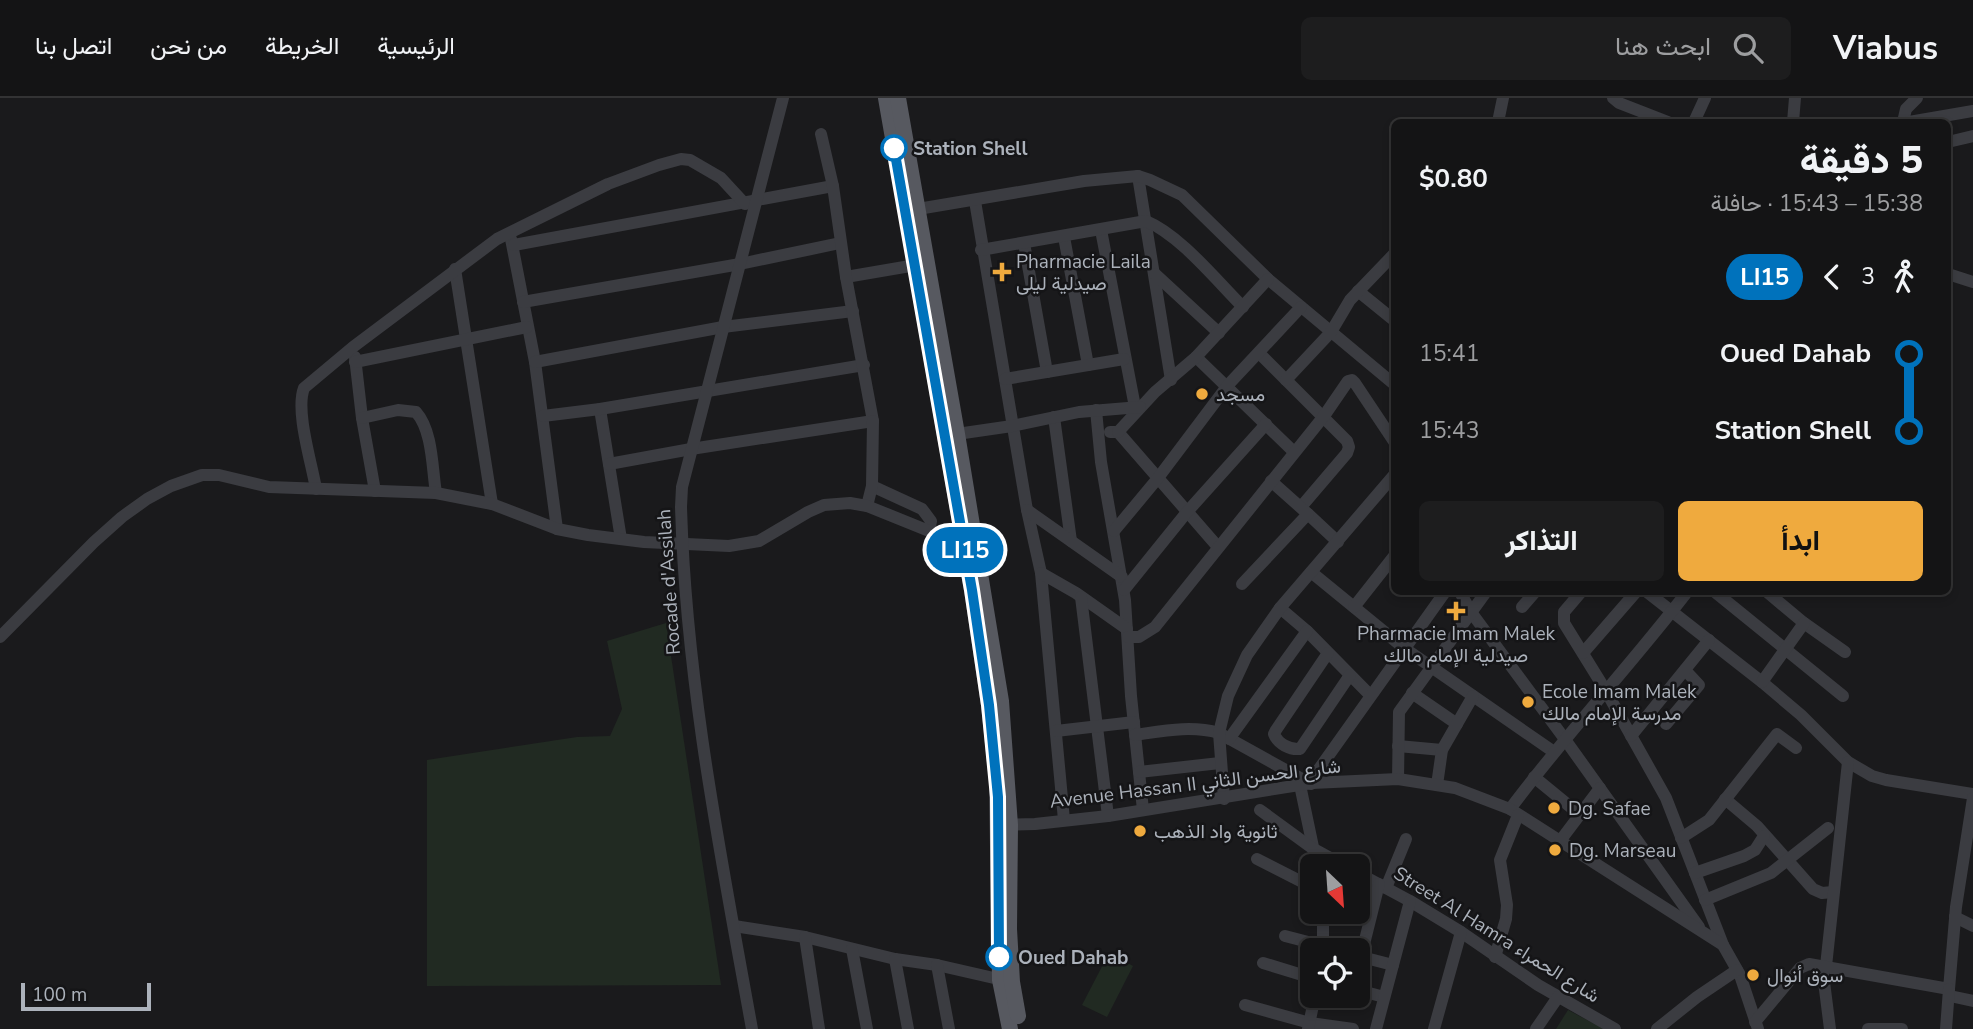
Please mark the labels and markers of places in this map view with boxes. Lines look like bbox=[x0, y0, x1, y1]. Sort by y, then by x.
marker: Station Shell bbox=[881, 135, 907, 161]
place label: Station Shell bbox=[913, 136, 1027, 162]
place label: Pharmacie Laila صيدلية ليلى bbox=[1016, 249, 1151, 297]
marker: Pharmacie Laila صيدلية ليلى bbox=[994, 264, 1010, 280]
place label: مسجد bbox=[1216, 382, 1265, 408]
marker: مسجد bbox=[1194, 386, 1210, 402]
marker: Pharmacie Imam Malek صيدلية الإمام مالك bbox=[1448, 603, 1464, 619]
place label: Pharmacie Imam Malek صيدلية الإمام مالك bbox=[1357, 621, 1556, 669]
place label: Ecole Imam Malek مدرسة الإمام مالك bbox=[1542, 679, 1697, 727]
marker: Ecole Imam Malek مدرسة الإمام مالك bbox=[1520, 694, 1536, 710]
place label: Dg. Safae bbox=[1568, 796, 1651, 822]
marker: Dg. Safae bbox=[1546, 800, 1562, 816]
place label: ثانوية واد الذهب bbox=[1154, 819, 1277, 845]
marker: ثانوية واد الذهب bbox=[1132, 823, 1148, 839]
place label: Dg. Marseau bbox=[1569, 838, 1676, 864]
marker: Dg. Marseau bbox=[1547, 842, 1563, 858]
marker: Oued Dahab bbox=[986, 944, 1012, 970]
place label: Oued Dahab bbox=[1018, 945, 1129, 971]
place label: سوق أنوال bbox=[1767, 963, 1843, 989]
marker: سوق أنوال bbox=[1745, 967, 1761, 983]

